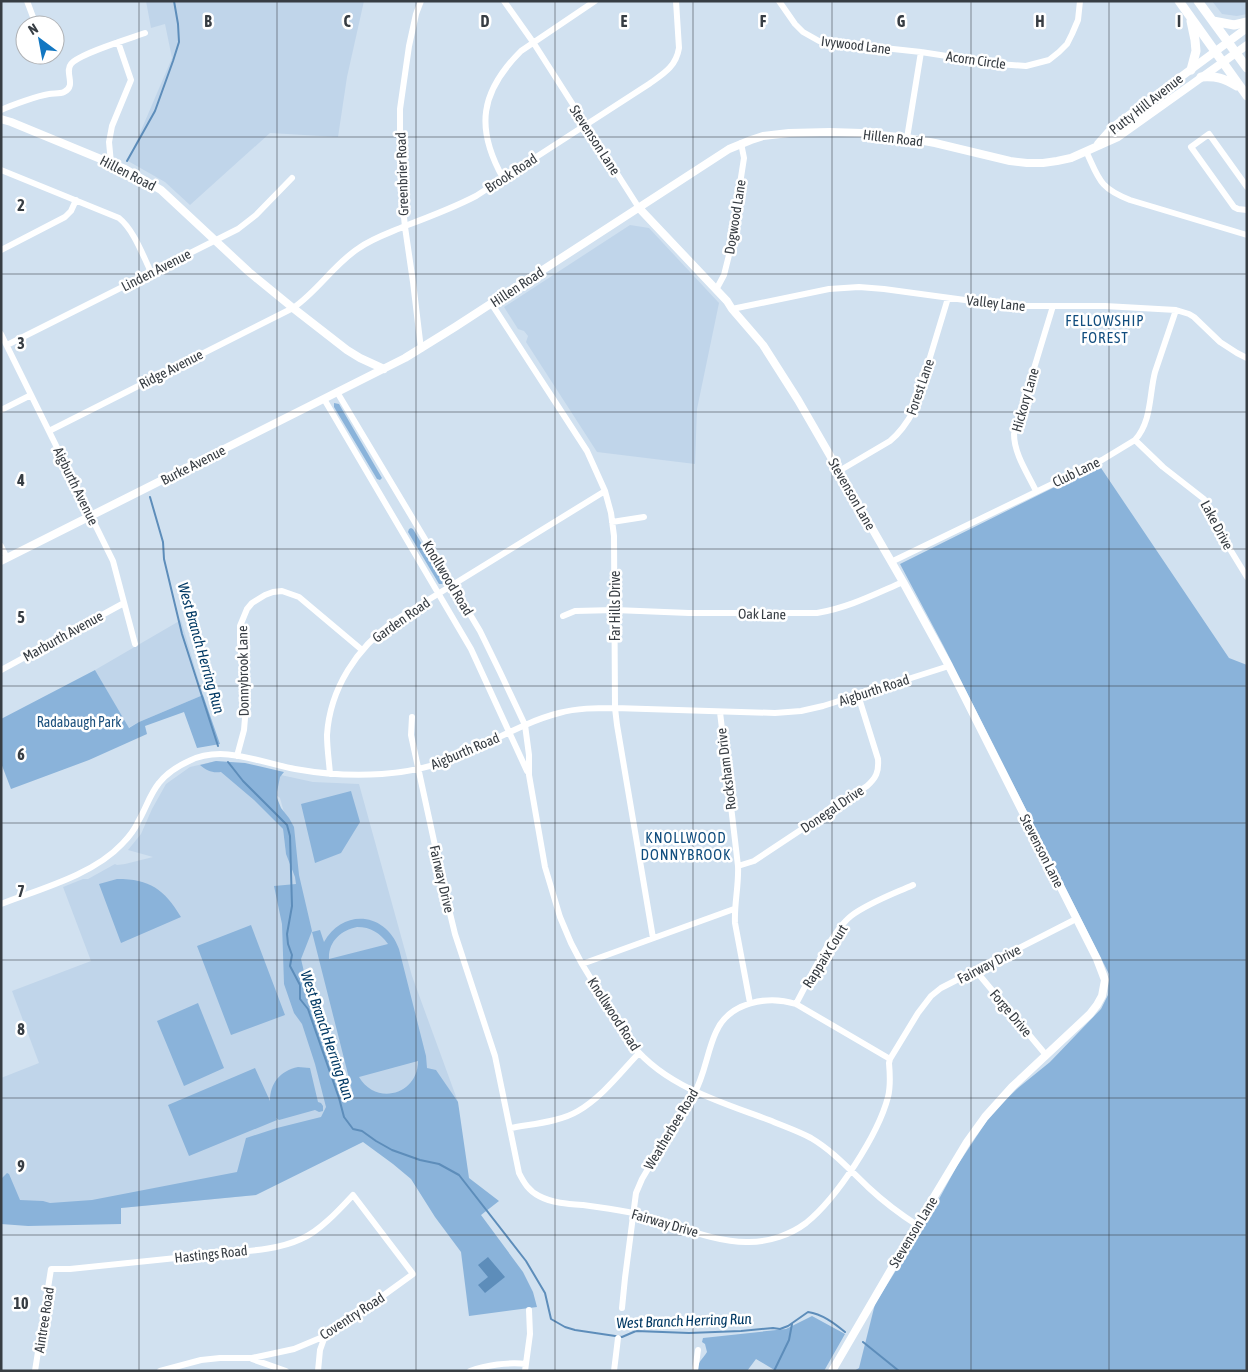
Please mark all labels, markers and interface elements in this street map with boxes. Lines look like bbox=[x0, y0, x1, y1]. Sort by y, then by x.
text: B bbox=[204, 12, 212, 30]
text: C bbox=[343, 12, 351, 30]
text: D bbox=[481, 12, 490, 30]
text: E bbox=[621, 12, 628, 30]
text: F bbox=[760, 12, 767, 30]
text: G bbox=[897, 12, 906, 30]
text: H bbox=[1035, 12, 1045, 30]
text: I bbox=[1177, 12, 1181, 30]
north arrow bbox=[15, 15, 65, 65]
text: N bbox=[25, 20, 41, 38]
street label: Ivywood Lane bbox=[820, 33, 892, 57]
street label: Acorn Circle bbox=[945, 48, 1007, 72]
street label: Putty Hill Avenue bbox=[1106, 70, 1186, 138]
street label: Stevenson Lane bbox=[566, 102, 624, 178]
street label: Hillen Road bbox=[862, 126, 924, 150]
street label: Greenbrier Road bbox=[393, 132, 411, 216]
street label: Brook Road bbox=[482, 150, 540, 196]
street label: Hillen Road bbox=[97, 152, 159, 194]
street label: Dogwood Lane bbox=[721, 178, 749, 256]
text: 2 bbox=[17, 196, 25, 214]
street label: Linden Avenue bbox=[119, 246, 193, 294]
street label: Hillen Road bbox=[487, 264, 547, 310]
street label: Valley Lane bbox=[966, 292, 1026, 314]
district label: FELLOWSHIP FOREST bbox=[1065, 312, 1145, 346]
text: 3 bbox=[17, 334, 25, 352]
street label: Ridge Avenue bbox=[136, 346, 206, 392]
street label: Forest Lane bbox=[903, 357, 937, 417]
street label: Hickory Lane bbox=[1008, 366, 1042, 434]
street label: Burke Avenue bbox=[158, 442, 228, 488]
street label: Aigburth Avenue bbox=[50, 444, 102, 528]
street label: Club Lane bbox=[1050, 454, 1102, 490]
street label: Stevenson Lane bbox=[825, 455, 879, 533]
text: 4 bbox=[16, 471, 25, 489]
street label: Lake Drive bbox=[1197, 498, 1237, 552]
street label: Knollwood Road bbox=[419, 538, 477, 618]
street label: Far Hills Drive bbox=[607, 571, 623, 641]
water label: West Branch Herring Run bbox=[175, 580, 228, 715]
street label: Garden Road bbox=[369, 594, 433, 646]
street label: Oak Lane bbox=[738, 606, 786, 622]
street label: Marburth Avenue bbox=[20, 607, 106, 665]
text: 5 bbox=[17, 608, 25, 626]
street label: Donnybrook Lane bbox=[234, 625, 252, 717]
street label: Aigburth Road bbox=[837, 671, 911, 709]
park label: Radabaugh Park bbox=[37, 714, 121, 730]
street label: Rocksham Drive bbox=[713, 727, 739, 811]
street label: Aigburth Road bbox=[428, 729, 502, 773]
text: 6 bbox=[17, 745, 25, 763]
street label: Donegal Drive bbox=[797, 782, 867, 836]
street label: Stevenson Lane bbox=[1017, 812, 1067, 890]
district label: KNOLLWOOD DONNYBROOK bbox=[641, 829, 731, 863]
street label: Fairway Drive bbox=[426, 844, 458, 914]
text: 7 bbox=[17, 882, 25, 900]
street label: Rappaix Court bbox=[799, 921, 851, 991]
street label: Fairway Drive bbox=[955, 941, 1023, 987]
water label: West Branch Herring Run bbox=[297, 968, 358, 1102]
street label: Knollwood Road bbox=[584, 974, 644, 1054]
street label: Forge Drive bbox=[987, 986, 1035, 1040]
text: 8 bbox=[17, 1020, 25, 1038]
street label: Weatherbee Road bbox=[640, 1086, 702, 1172]
text: 9 bbox=[17, 1157, 25, 1175]
street label: Stevenson Lane bbox=[886, 1194, 940, 1270]
street label: Fairway Drive bbox=[630, 1206, 700, 1240]
street label: Hastings Road bbox=[174, 1242, 248, 1266]
street label: Aintree Road bbox=[31, 1286, 57, 1354]
street label: Coventry Road bbox=[317, 1289, 387, 1343]
text: 10 bbox=[13, 1294, 29, 1312]
water label: West Branch Herring Run bbox=[616, 1310, 752, 1331]

